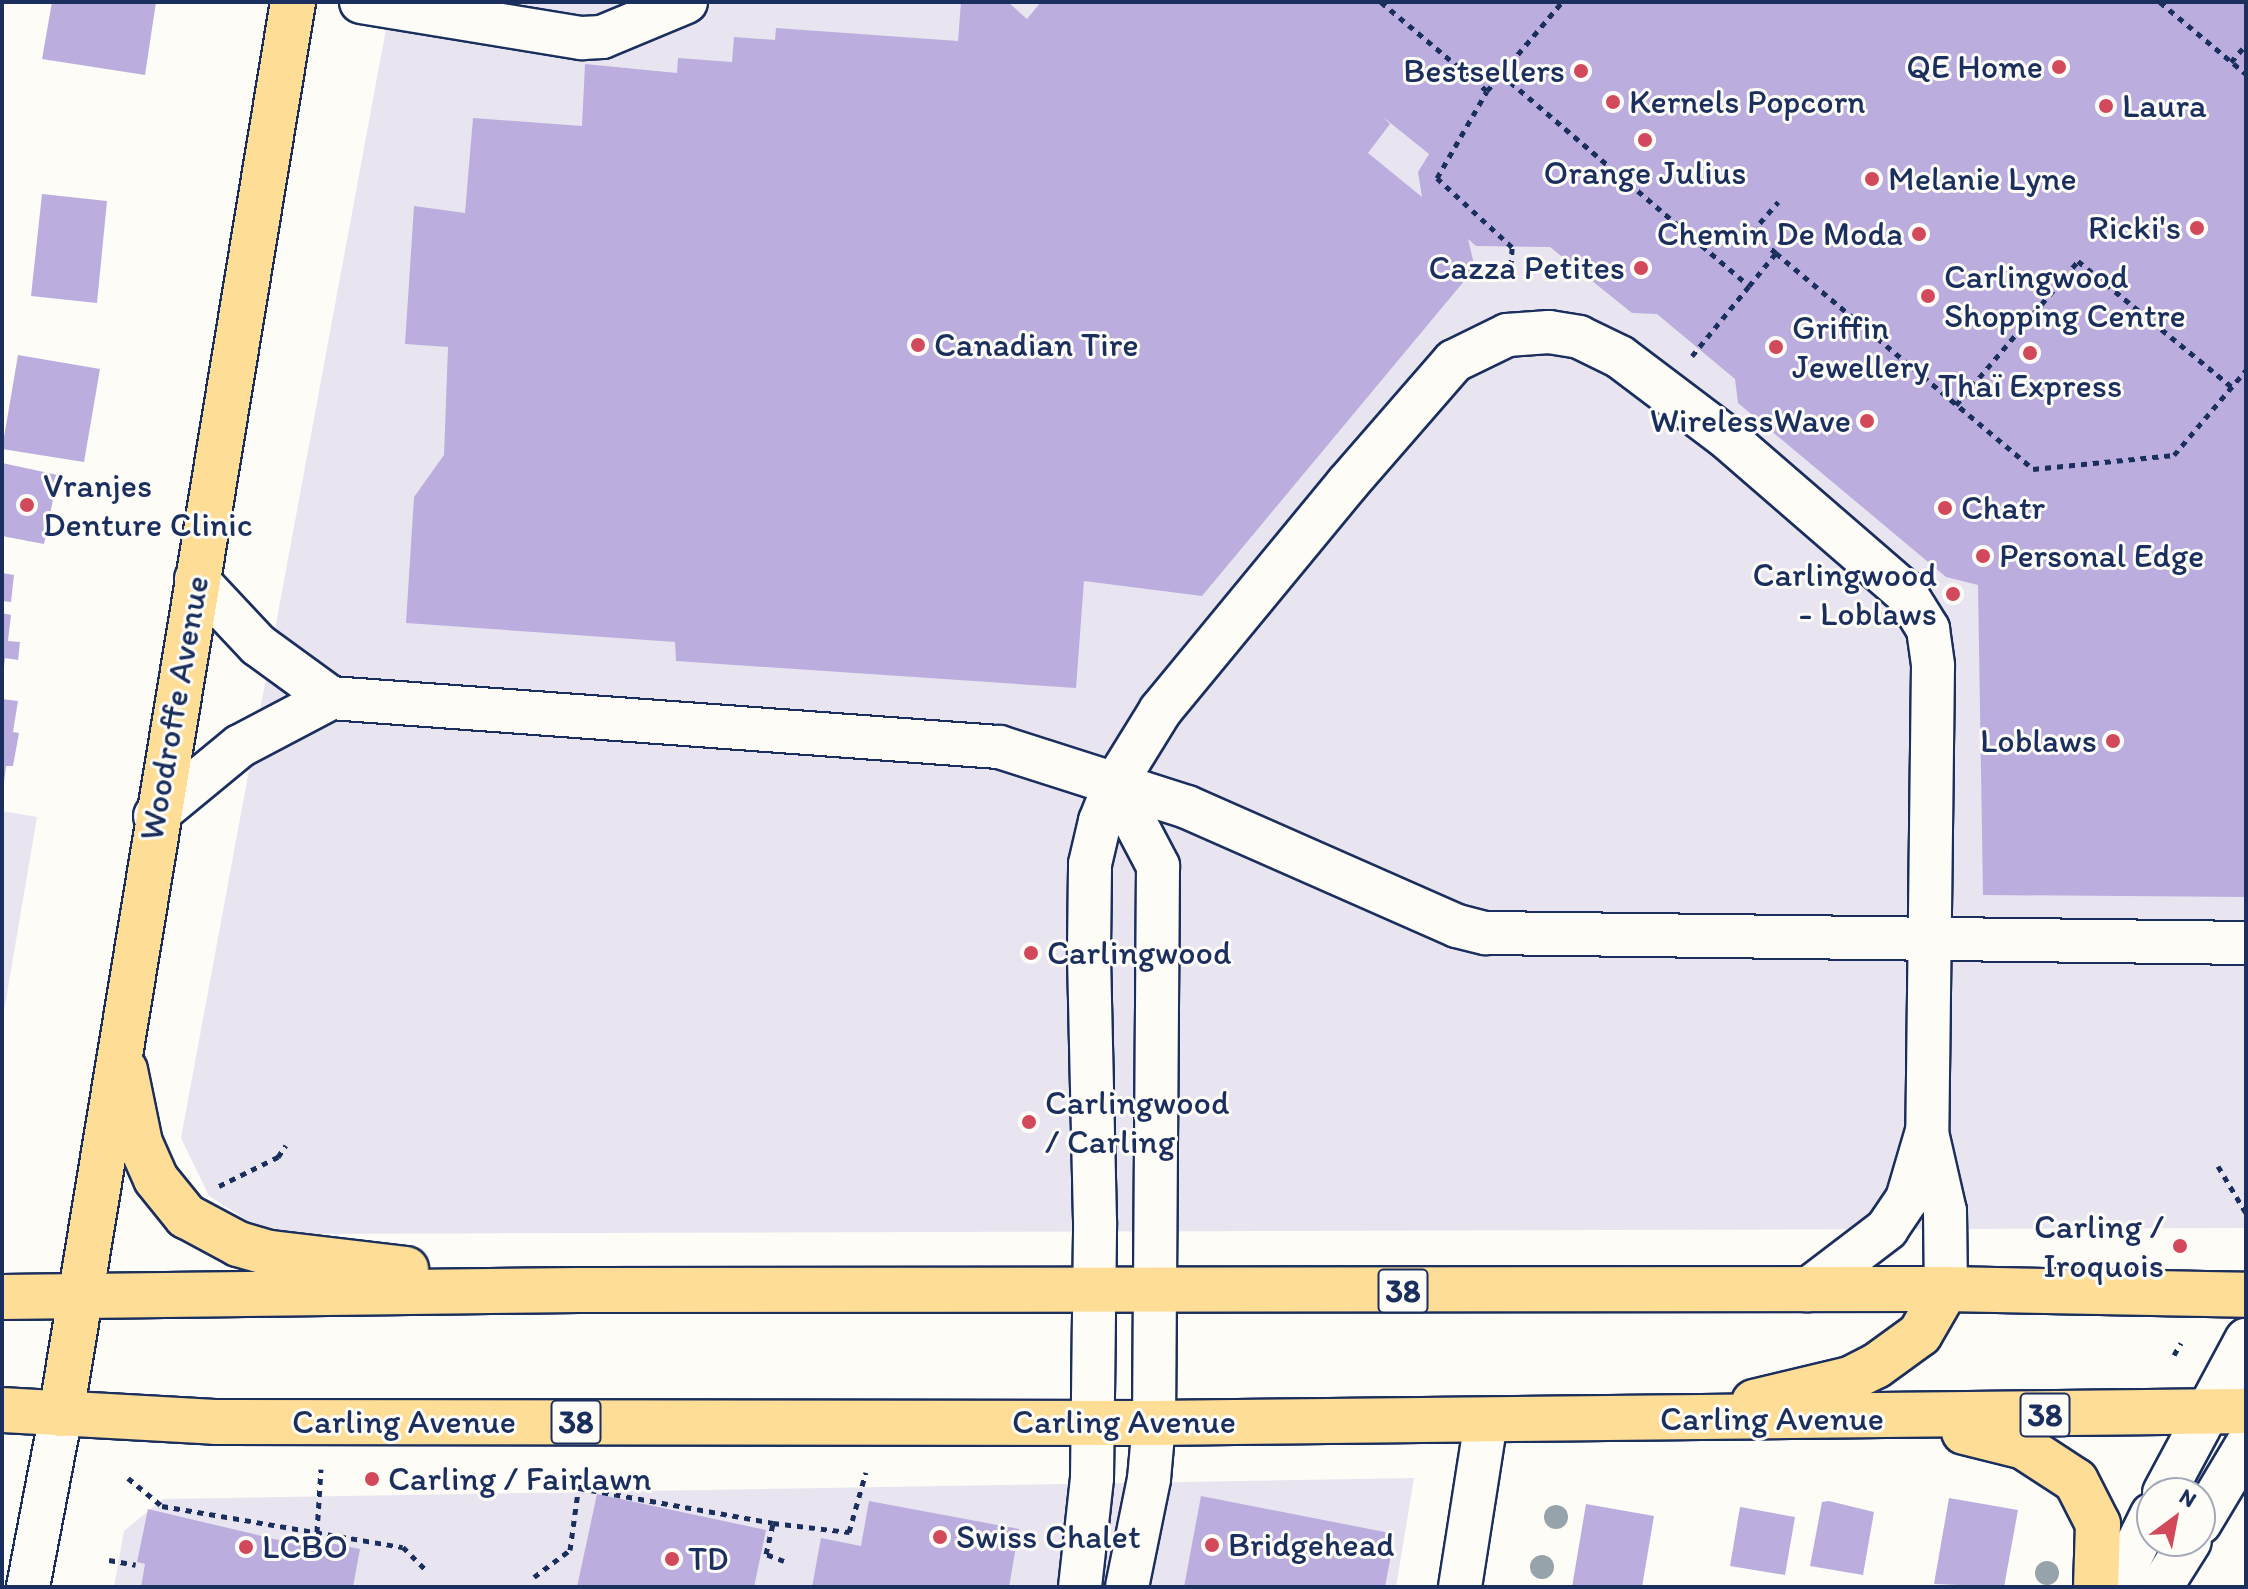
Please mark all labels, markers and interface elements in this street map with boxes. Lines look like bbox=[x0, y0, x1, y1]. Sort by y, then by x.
place label: QE Home bbox=[1906, 47, 2043, 87]
place label: Bestsellers bbox=[1403, 51, 1565, 91]
marker: QE Home bbox=[2050, 58, 2068, 76]
marker: Bestsellers bbox=[1572, 62, 1590, 80]
place label: Kernels Popcorn bbox=[1629, 82, 1866, 122]
place label: Laura bbox=[2122, 86, 2207, 126]
marker: Kernels Popcorn bbox=[1604, 93, 1622, 111]
marker: Laura bbox=[2097, 97, 2115, 115]
marker: Orange Julius bbox=[1636, 131, 1654, 149]
place label: Orange Julius bbox=[1544, 153, 1746, 193]
place label: Melanie Lyne bbox=[1888, 159, 2075, 199]
marker: Melanie Lyne bbox=[1863, 170, 1881, 188]
place label: Ricki's bbox=[2088, 208, 2181, 248]
place label: Chemin De Moda bbox=[1658, 214, 1903, 254]
marker: Ricki's bbox=[2188, 219, 2206, 237]
marker: Chemin De Moda bbox=[1910, 225, 1928, 243]
place label: Cazza Petites bbox=[1429, 248, 1625, 288]
place label: Carlingwood Shopping Centre bbox=[1944, 256, 2186, 336]
marker: Cazza Petites bbox=[1632, 259, 1650, 277]
marker: Carlingwood Shopping Centre bbox=[1919, 287, 1937, 305]
place label: Griffin Jewellery bbox=[1792, 307, 1929, 386]
place label: Canadian Tire bbox=[934, 325, 1138, 365]
marker: Canadian Tire bbox=[909, 336, 927, 354]
marker: Griffin Jewellery bbox=[1767, 338, 1785, 356]
marker: Thaï Express bbox=[2021, 344, 2039, 362]
place label: Thaï Express bbox=[1938, 366, 2122, 406]
place label: WirelessWave bbox=[1650, 401, 1851, 441]
marker: WirelessWave bbox=[1858, 412, 1876, 430]
place label: Vranjes Denture Clinic bbox=[43, 465, 253, 544]
place label: Chatr bbox=[1961, 488, 2045, 528]
marker: Vranjes Denture Clinic bbox=[18, 496, 36, 514]
marker: Chatr bbox=[1936, 499, 1954, 517]
place label: Personal Edge bbox=[1999, 536, 2205, 576]
marker: Personal Edge bbox=[1974, 547, 1992, 565]
place label: Carlingwood - Loblaws bbox=[1753, 554, 1937, 634]
street label: Woodroffe Avenue bbox=[131, 573, 217, 843]
marker: Carlingwood - Loblaws bbox=[1944, 585, 1962, 603]
place label: Loblaws bbox=[1980, 721, 2097, 761]
marker: Loblaws bbox=[2104, 732, 2122, 750]
place label: Carlingwood bbox=[1047, 933, 1231, 973]
marker: Carlingwood bbox=[1022, 944, 1040, 962]
place label: Carlingwood / Carling bbox=[1045, 1082, 1229, 1162]
marker: Carlingwood / Carling bbox=[1020, 1113, 1038, 1131]
place label: Carling / Iroquois bbox=[2034, 1206, 2164, 1286]
marker: Carling / Iroquois bbox=[2171, 1237, 2189, 1255]
road number: 38 bbox=[1377, 1263, 1429, 1319]
road number: 38 bbox=[2019, 1387, 2071, 1443]
road number: 38 bbox=[550, 1394, 602, 1450]
street label: Carling Avenue bbox=[1661, 1399, 1883, 1439]
street label: Carling Avenue bbox=[293, 1402, 515, 1442]
street label: Carling Avenue bbox=[1013, 1402, 1235, 1442]
place label: Carling / Fairlawn bbox=[388, 1459, 652, 1499]
marker: Carling / Fairlawn bbox=[363, 1470, 381, 1488]
north arrow bbox=[2136, 1477, 2216, 1557]
text: N bbox=[2174, 1483, 2201, 1513]
place label: Swiss Chalet bbox=[956, 1517, 1141, 1557]
place label: Bridgehead bbox=[1228, 1525, 1395, 1565]
place label: LCBO bbox=[262, 1527, 348, 1567]
marker: Swiss Chalet bbox=[931, 1528, 949, 1546]
marker: Bridgehead bbox=[1203, 1536, 1221, 1554]
marker: LCBO bbox=[237, 1538, 255, 1556]
place label: TD bbox=[688, 1539, 729, 1579]
marker: TD bbox=[663, 1550, 681, 1568]

